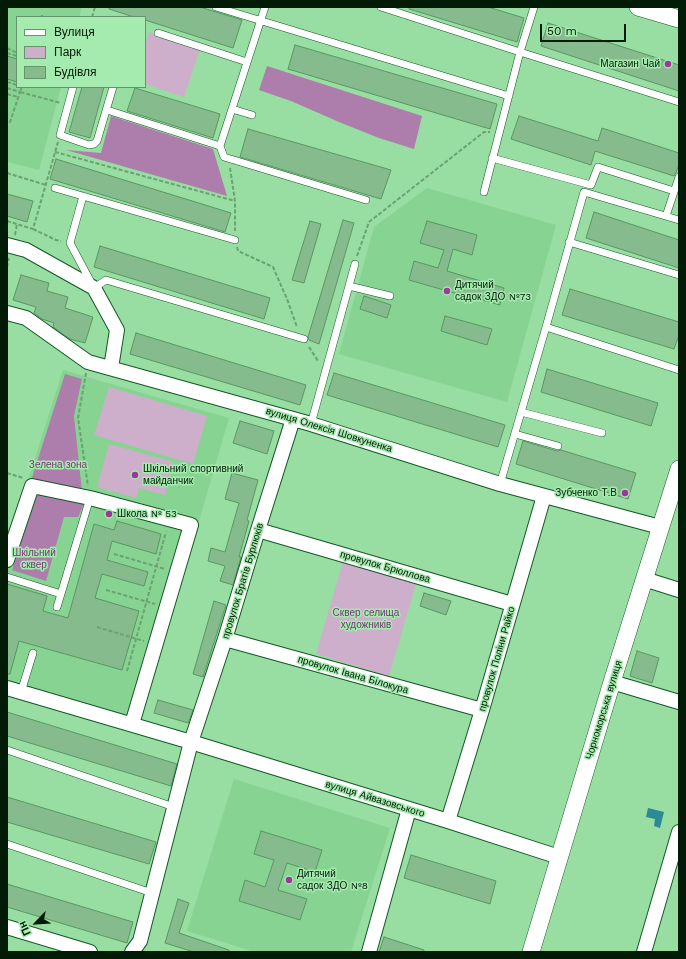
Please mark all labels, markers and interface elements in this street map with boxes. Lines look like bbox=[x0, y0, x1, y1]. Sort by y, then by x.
legend bbox=[16, 16, 146, 88]
scale bar bbox=[542, 16, 628, 42]
text: 50 m bbox=[547, 24, 577, 38]
text: Вулиця bbox=[54, 25, 95, 39]
text: Парк bbox=[54, 45, 81, 59]
place label: Магазин Чай bbox=[600, 58, 660, 70]
marker: Магазин Чай bbox=[663, 59, 673, 69]
text: Будівля bbox=[54, 65, 96, 79]
place label: Дитячий садок ЗДО №73 bbox=[455, 279, 531, 302]
marker: Дитячий садок ЗДО №73 bbox=[442, 286, 452, 296]
street label: вулиця Олексія Шовкуненка bbox=[264, 405, 394, 455]
park label: Зелена зона bbox=[29, 459, 87, 471]
place label: Шкільний спортивний майданчик bbox=[143, 463, 243, 486]
marker: Шкільний спортивний майданчик bbox=[130, 470, 140, 480]
place label: Зубченко Т.В bbox=[555, 487, 617, 499]
marker: Зубченко Т.В bbox=[620, 488, 630, 498]
place label: Школа № 53 bbox=[117, 508, 177, 520]
marker: Школа № 53 bbox=[104, 509, 114, 519]
street label: провулок Братів Бурлюків bbox=[220, 522, 266, 640]
park label: Шкільний сквер bbox=[12, 547, 56, 570]
street label: провулок Брюллова bbox=[339, 548, 431, 586]
street label: провулок Поліни Райко bbox=[476, 605, 518, 713]
park label: Сквер селища художників bbox=[333, 607, 399, 630]
street label: провулок Івана Білокура bbox=[296, 653, 410, 697]
street label: Чорноморська вулиця bbox=[583, 659, 625, 761]
street label: вулиця Айвазовського bbox=[324, 778, 426, 820]
place label: Дитячий садок ЗДО №8 bbox=[297, 868, 368, 892]
marker: Дитячий садок ЗДО №8 bbox=[284, 875, 294, 885]
north arrow bbox=[16, 903, 56, 943]
text: Пн bbox=[16, 919, 34, 938]

